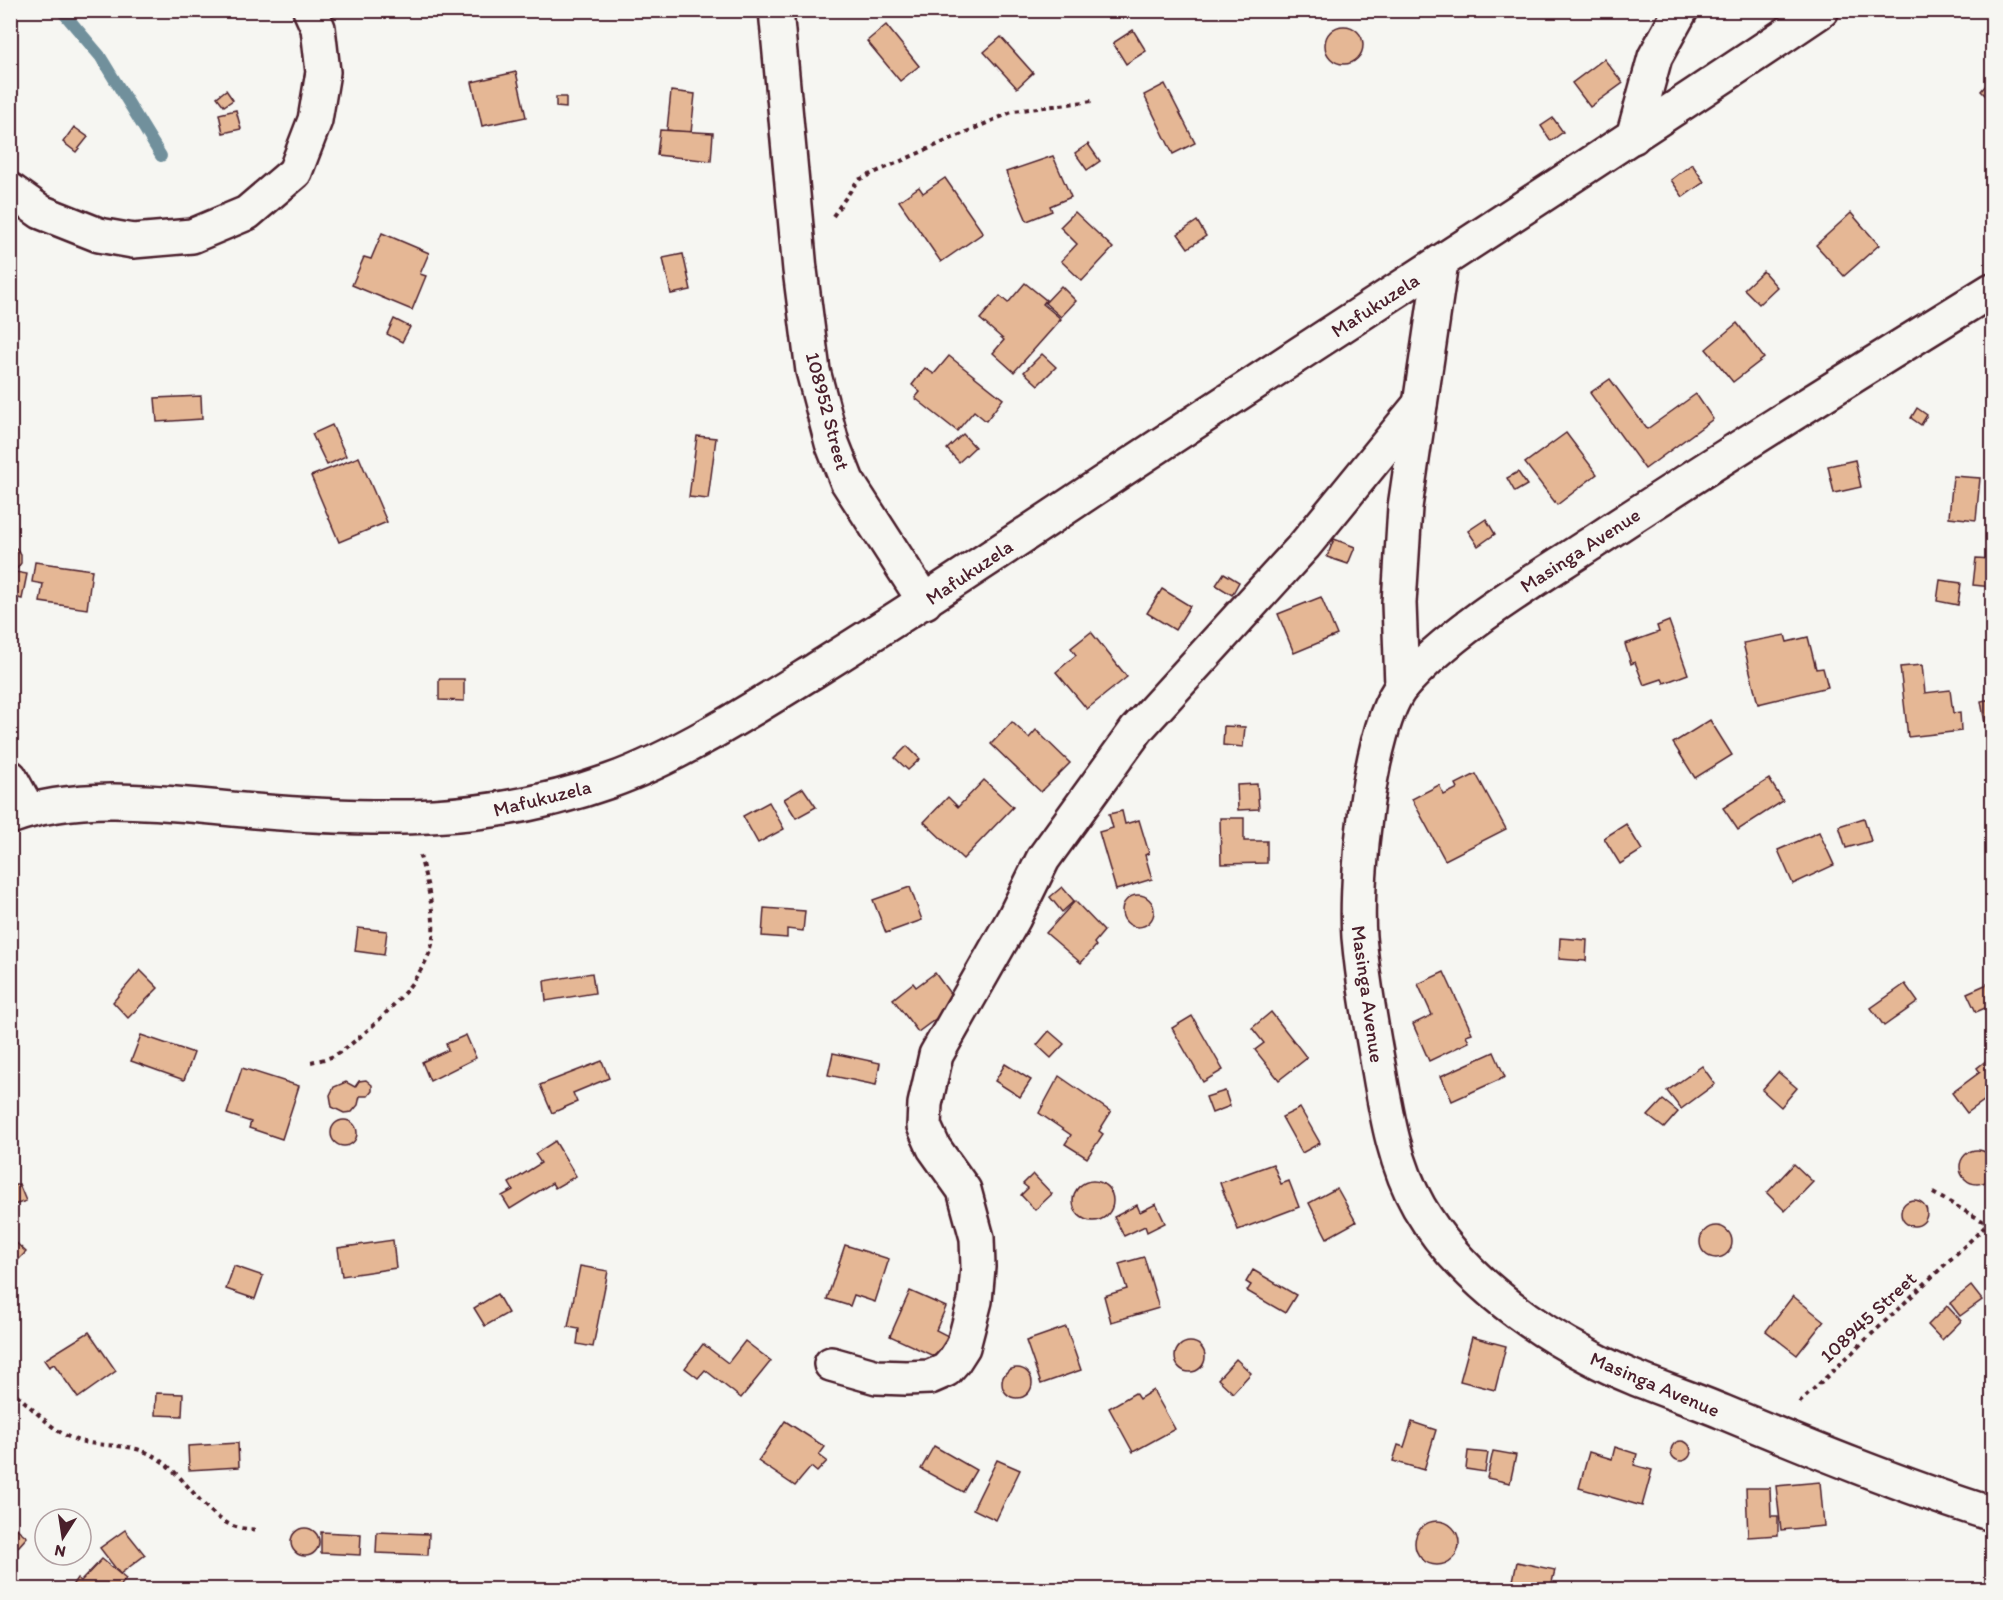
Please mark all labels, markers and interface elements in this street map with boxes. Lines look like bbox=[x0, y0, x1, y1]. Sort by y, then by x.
street label: Mafukuzela bbox=[1326, 268, 1424, 342]
street label: 108952 Street bbox=[801, 349, 855, 473]
street label: Masinga Avenue bbox=[1515, 502, 1645, 598]
street label: Mafukuzela bbox=[921, 534, 1017, 610]
street label: Mafukuzela bbox=[491, 774, 594, 822]
street label: Masinga Avenue bbox=[1346, 924, 1390, 1064]
street label: 108945 Street bbox=[1815, 1266, 1921, 1368]
street label: Masinga Avenue bbox=[1587, 1346, 1723, 1422]
north arrow bbox=[33, 1507, 93, 1567]
text: N bbox=[53, 1541, 67, 1562]

